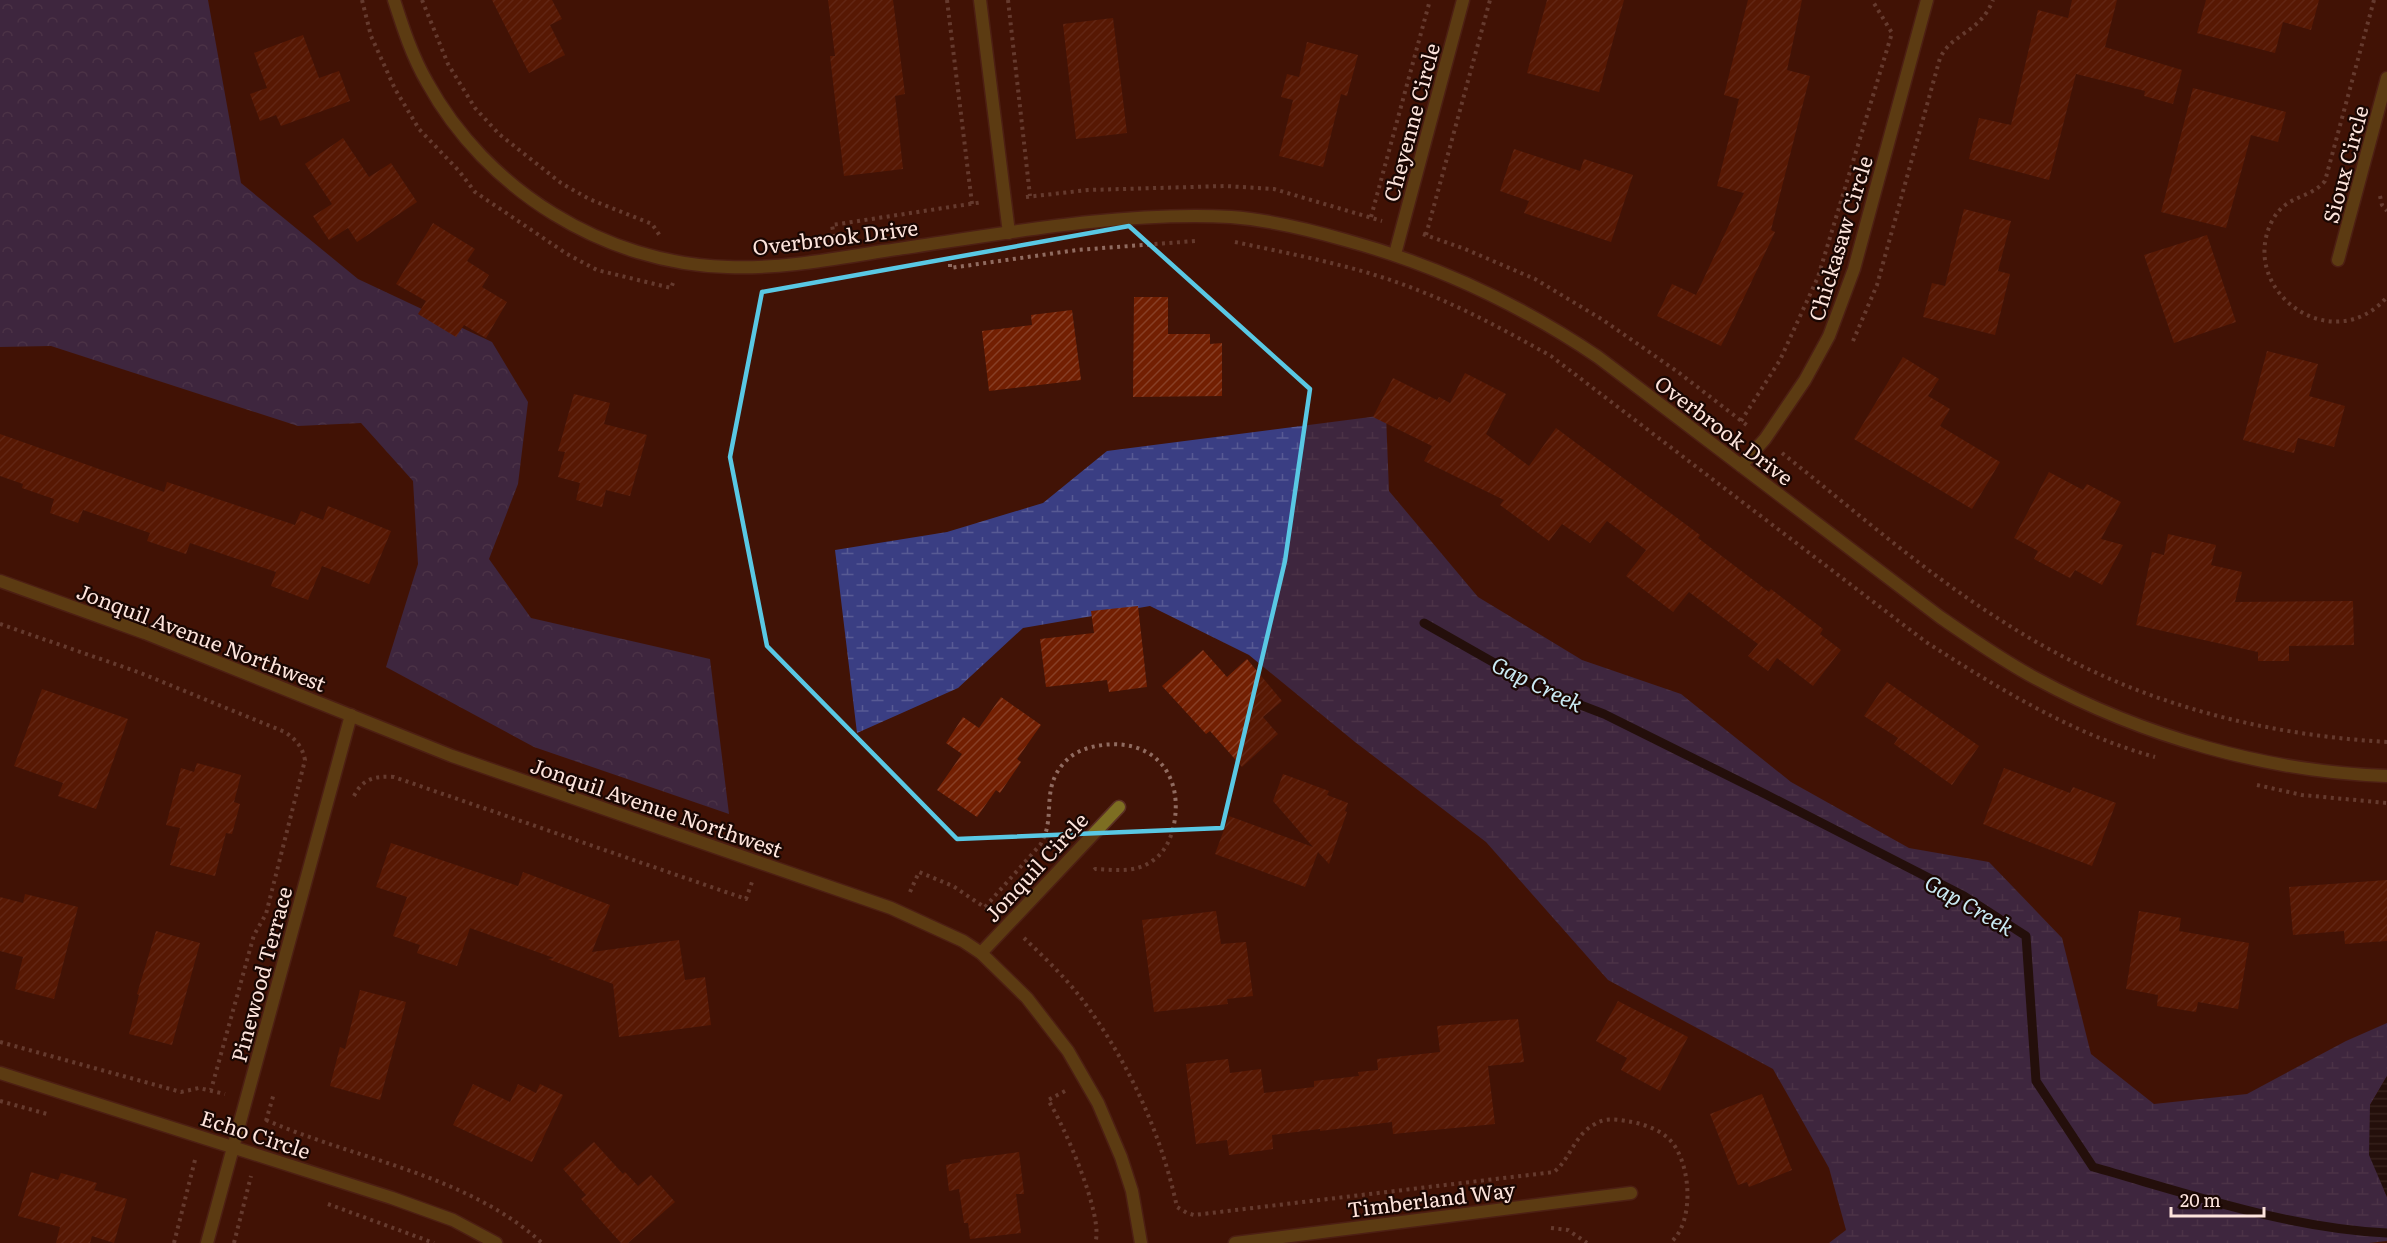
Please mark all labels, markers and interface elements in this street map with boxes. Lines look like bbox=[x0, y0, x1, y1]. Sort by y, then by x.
street label: Cheyenne Circle bbox=[1374, 39, 1446, 205]
street label: Sioux Circle bbox=[2313, 102, 2375, 226]
street label: Chickasaw Circle bbox=[1799, 151, 1879, 324]
street label: Overbrook Drive bbox=[750, 210, 920, 262]
street label: Overbrook Drive bbox=[1649, 366, 1801, 492]
street label: Jonquil Avenue Northwest bbox=[73, 574, 332, 698]
water label: Gap Creek bbox=[1486, 647, 1590, 719]
street label: Jonquil Avenue Northwest bbox=[527, 748, 788, 864]
street label: Jonquil Circle bbox=[976, 804, 1094, 928]
water label: Gap Creek bbox=[1919, 865, 2021, 943]
street label: Pinewood Terrace bbox=[222, 883, 298, 1065]
street label: Echo Circle bbox=[197, 1101, 315, 1165]
street label: Timberland Way bbox=[1345, 1172, 1518, 1224]
scale bar bbox=[2171, 1180, 2264, 1218]
text: 20 m bbox=[2180, 1186, 2221, 1213]

